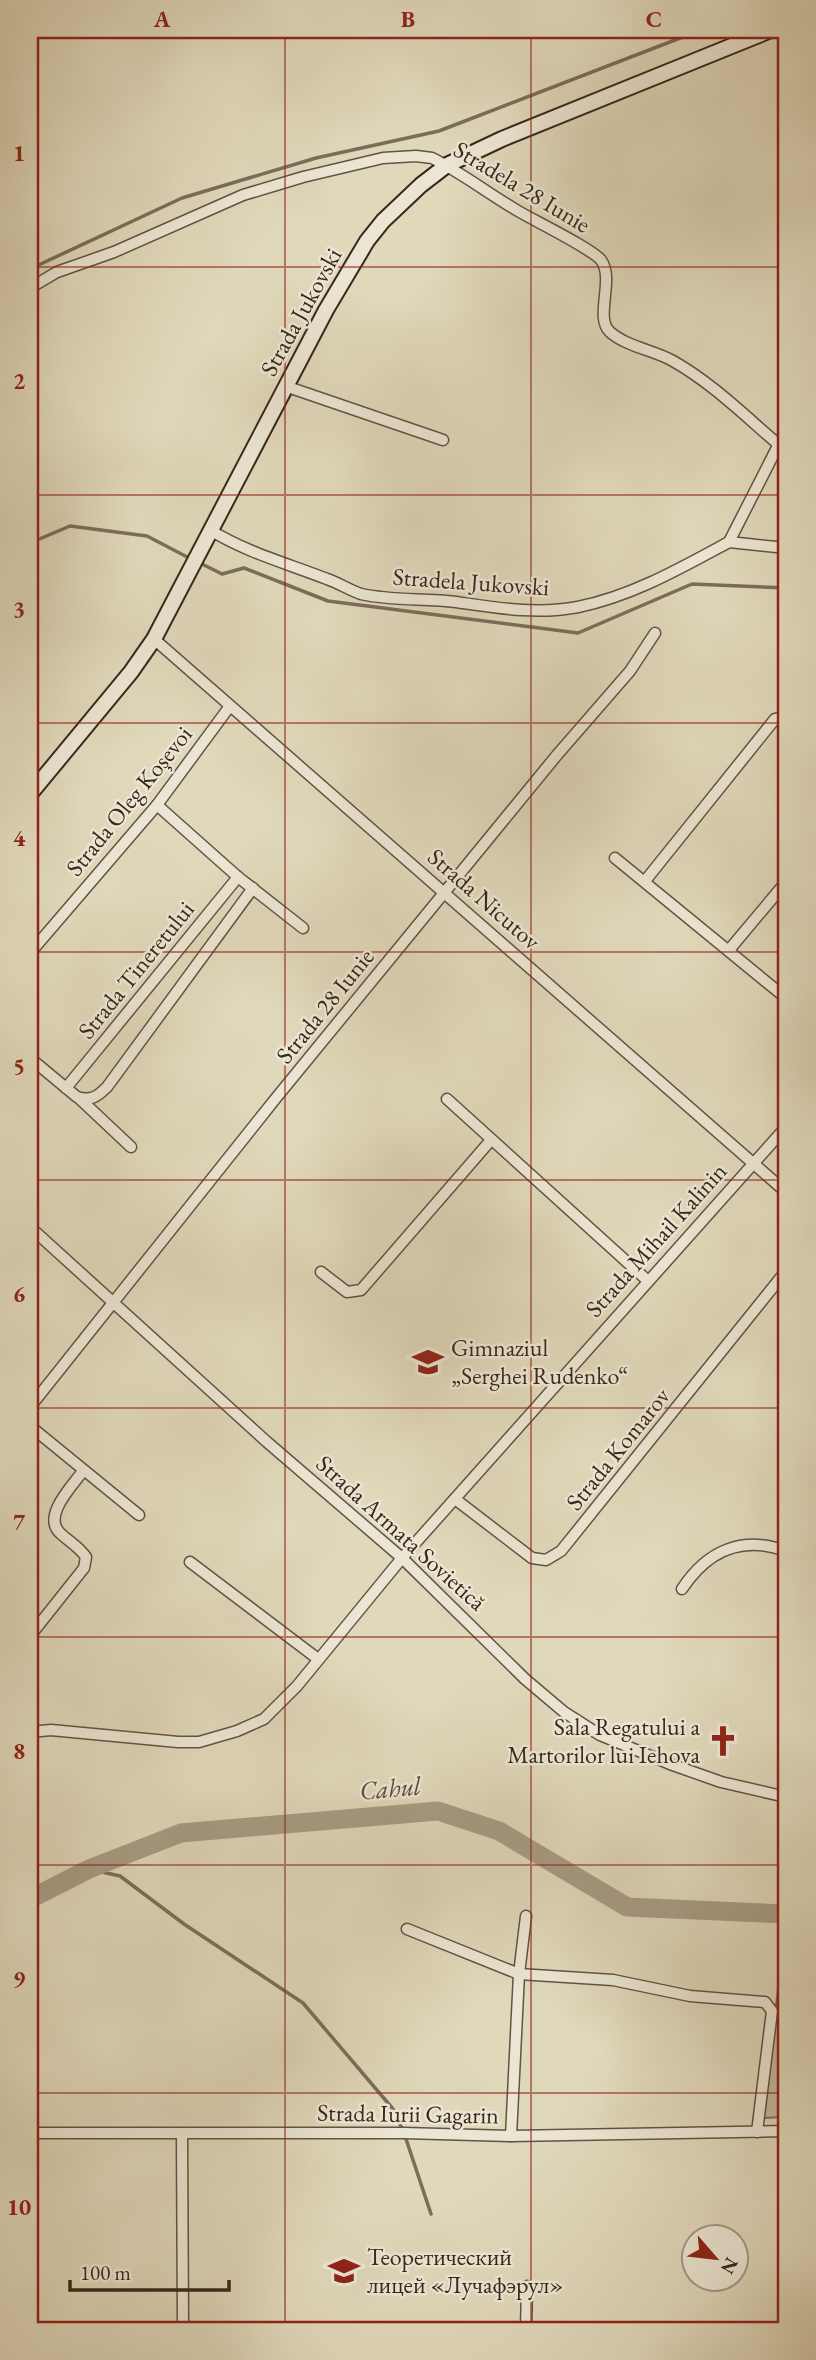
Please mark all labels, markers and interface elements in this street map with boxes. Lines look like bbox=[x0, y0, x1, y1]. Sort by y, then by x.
text: A bbox=[153, 4, 171, 34]
text: B bbox=[401, 4, 415, 34]
text: C bbox=[646, 4, 662, 34]
street label: Stradela 28 Iunie bbox=[448, 133, 596, 240]
text: 1 bbox=[13, 138, 25, 168]
street label: Strada Jukovski bbox=[253, 242, 349, 381]
text: 2 bbox=[13, 366, 25, 396]
street label: Stradela Jukovski bbox=[392, 561, 550, 602]
text: 3 bbox=[13, 594, 25, 624]
street label: Strada Oleg Koşevoi bbox=[59, 719, 199, 882]
text: 4 bbox=[13, 823, 26, 853]
street label: Strada Nicutov bbox=[421, 841, 548, 956]
street label: Strada Tineretului bbox=[70, 894, 201, 1045]
street label: Strada 28 Iunie bbox=[269, 942, 381, 1070]
text: 5 bbox=[13, 1051, 25, 1081]
street label: Strada Mihail Kalinin bbox=[578, 1156, 733, 1323]
text: 6 bbox=[13, 1279, 25, 1309]
place label: Gimnaziul „Serghei Rudenko“ bbox=[451, 1332, 628, 1391]
school or university icon: Gimnaziul „Serghei Rudenko“ bbox=[411, 1345, 445, 1379]
street label: Strada Komarov bbox=[559, 1381, 677, 1516]
street label: Strada Armata Sovietică bbox=[310, 1448, 493, 1618]
text: 7 bbox=[13, 1507, 26, 1537]
place label: Sala Regatului a Martorilor lui Iehova bbox=[507, 1711, 700, 1770]
church icon: Sala Regatului a Martorilor lui Iehova bbox=[706, 1724, 740, 1758]
text: 8 bbox=[13, 1736, 25, 1766]
water label: Cahul bbox=[358, 1768, 423, 1808]
text: 9 bbox=[13, 1964, 25, 1994]
street label: Strada Iurii Gagarin bbox=[317, 2096, 500, 2131]
text: 10 bbox=[7, 2192, 31, 2222]
north arrow bbox=[680, 2224, 750, 2294]
place label: Теоретический лицей «Лучафэрул» bbox=[367, 2241, 564, 2300]
scale bar bbox=[70, 2248, 229, 2292]
text: N bbox=[715, 2253, 744, 2279]
school or university icon: Теоретический лицей «Лучафэрул» bbox=[327, 2254, 361, 2288]
text: 100 m bbox=[80, 2259, 131, 2286]

